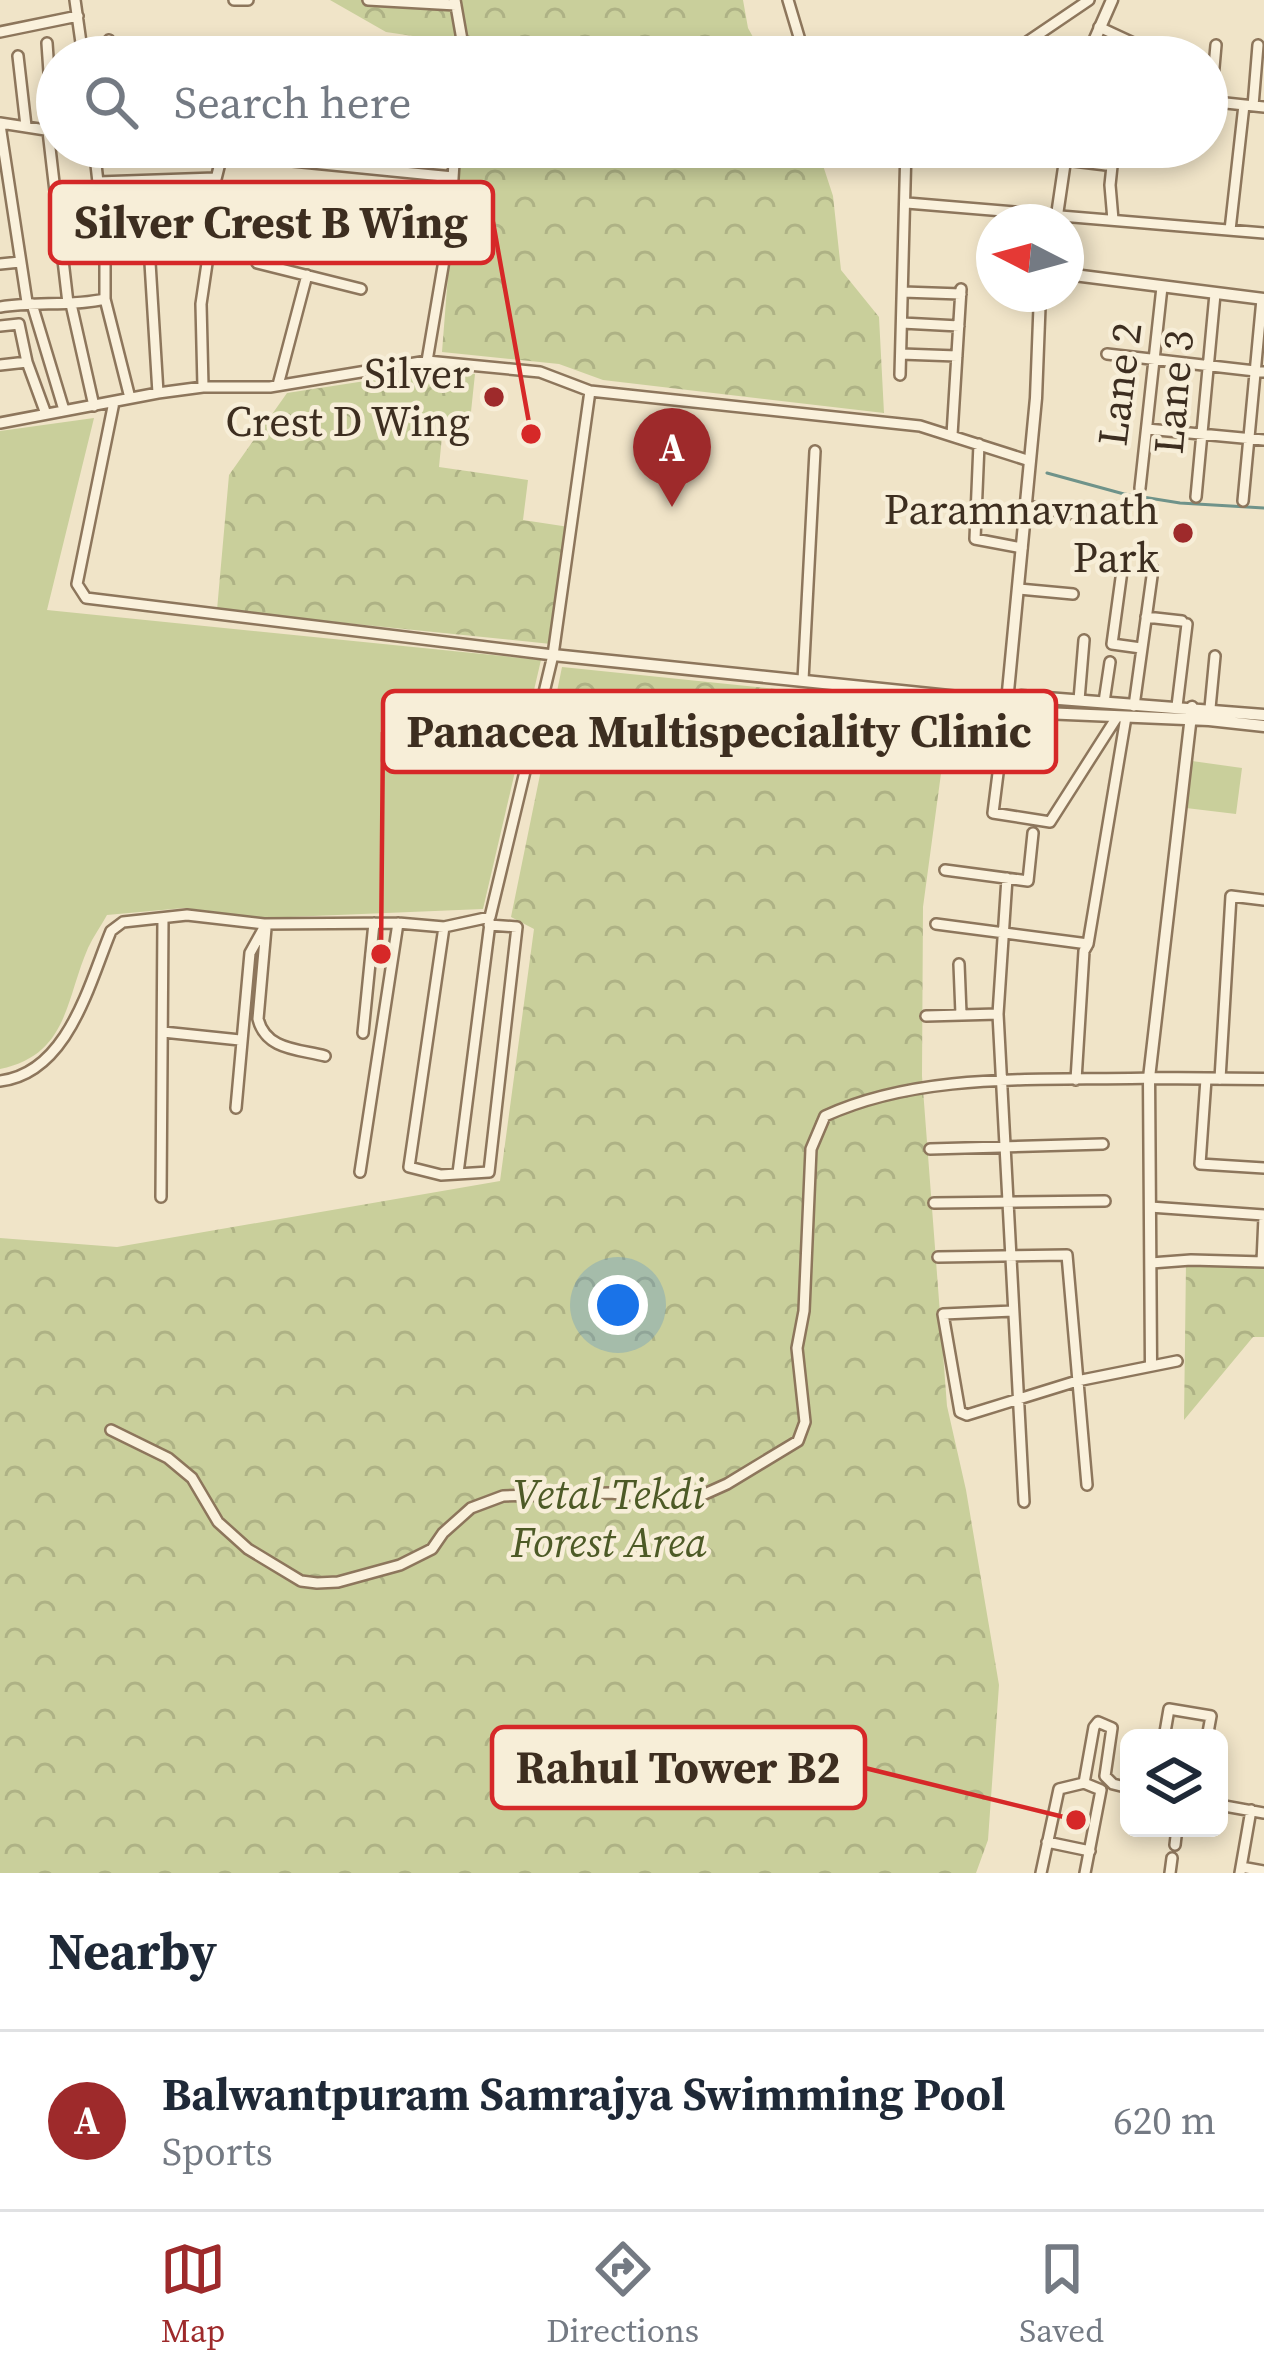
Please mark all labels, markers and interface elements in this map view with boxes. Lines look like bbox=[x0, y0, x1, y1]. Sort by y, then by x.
search box bbox=[36, 36, 1228, 168]
icon: search bbox=[78, 69, 144, 135]
text: Search here bbox=[174, 71, 411, 133]
callout: Silver Crest B Wing bbox=[50, 182, 493, 263]
text: Silver Crest B Wing bbox=[74, 191, 468, 253]
north arrow bbox=[976, 204, 1084, 312]
street label: Lane 2 bbox=[1083, 319, 1155, 449]
street label: Lane 3 bbox=[1139, 328, 1207, 456]
place label: Silver Crest D Wing bbox=[225, 344, 470, 450]
marker: Silver Crest D Wing bbox=[481, 384, 507, 410]
pin: A bbox=[633, 408, 711, 507]
place label: Paramnavnath Park bbox=[884, 480, 1159, 586]
marker: Paramnavnath Park bbox=[1170, 520, 1196, 546]
callout: Panacea Multispeciality Clinic bbox=[383, 691, 1056, 772]
text: Panacea Multispeciality Clinic bbox=[406, 700, 1032, 762]
your location bbox=[588, 1275, 648, 1335]
park label: Vetal Tekdi Forest Area bbox=[510, 1465, 707, 1571]
callout: Rahul Tower B2 bbox=[492, 1727, 865, 1808]
map controls bbox=[1120, 1729, 1228, 1837]
button: layers bbox=[1120, 1729, 1228, 1837]
text: Rahul Tower B2 bbox=[515, 1736, 841, 1798]
text: Nearby bbox=[48, 1916, 217, 1986]
text: Balwantpuram Samrajya Swimming Pool bbox=[162, 2063, 1005, 2125]
text: A bbox=[74, 2094, 100, 2147]
text: 620 m bbox=[1113, 2094, 1216, 2147]
text: Sports bbox=[162, 2125, 273, 2178]
tab: Map bbox=[160, 2236, 226, 2353]
tab: Directions bbox=[546, 2236, 699, 2353]
tab: Saved bbox=[1019, 2236, 1104, 2353]

